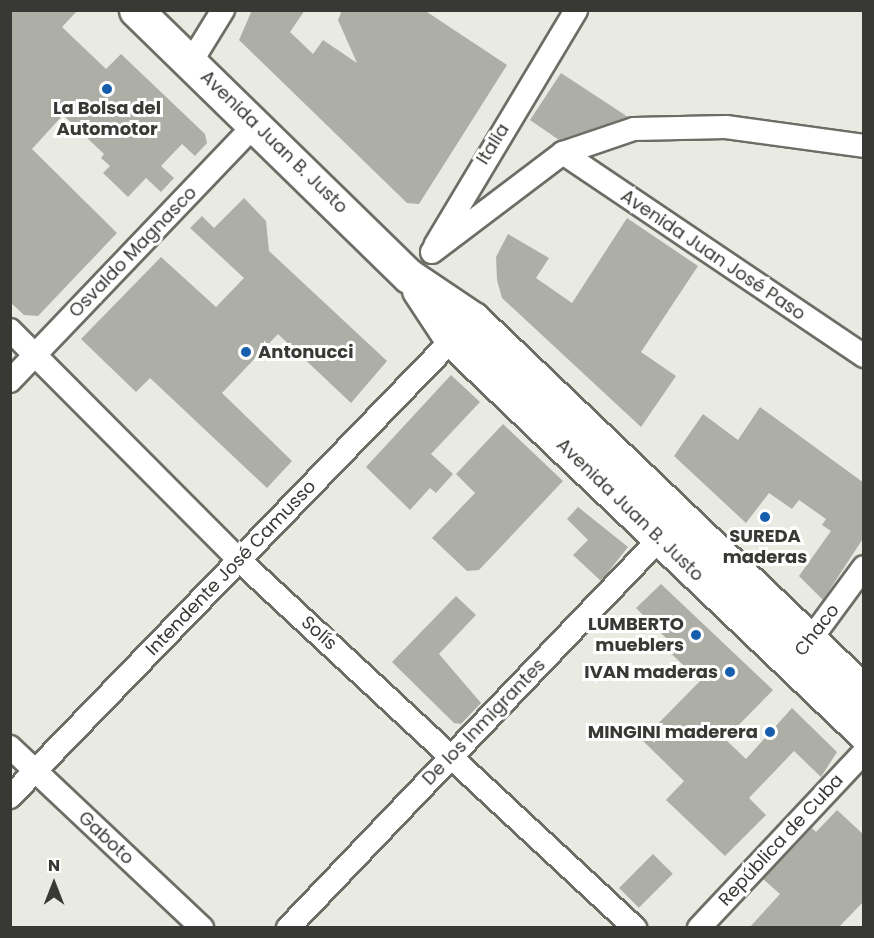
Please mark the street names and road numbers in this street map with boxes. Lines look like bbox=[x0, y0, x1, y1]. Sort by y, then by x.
street label: Avenida Juan B. Justo bbox=[196, 66, 352, 218]
street label: Italia bbox=[472, 120, 514, 168]
street label: Osvaldo Magnasco bbox=[65, 182, 201, 322]
street label: Avenida Juan José Paso bbox=[617, 185, 809, 325]
street label: Avenida Juan B. Justo bbox=[552, 434, 708, 586]
street label: Intendente José Camusso bbox=[141, 476, 321, 660]
street label: Chaco bbox=[790, 600, 844, 660]
street label: Solís bbox=[297, 611, 341, 655]
street label: De los Inmigrantes bbox=[418, 654, 550, 790]
street label: República de Cuba bbox=[714, 770, 848, 910]
street label: Gaboto bbox=[74, 807, 138, 869]

